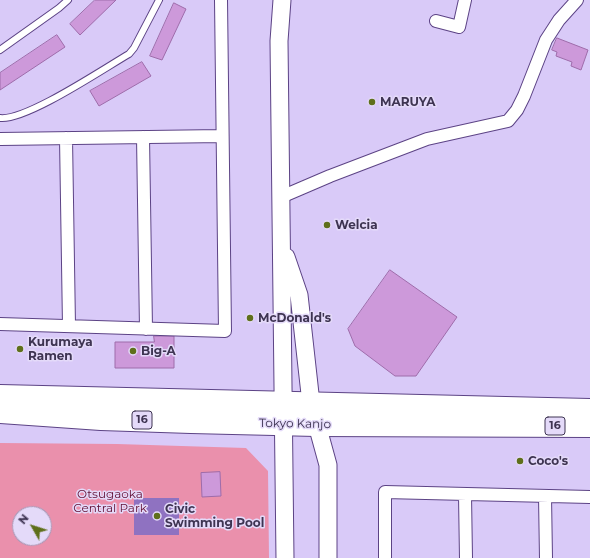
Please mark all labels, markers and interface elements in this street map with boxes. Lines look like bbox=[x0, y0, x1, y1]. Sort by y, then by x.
place label: MARUYA bbox=[380, 95, 435, 109]
marker: MARUYA bbox=[367, 97, 377, 107]
place label: Welcia bbox=[335, 218, 378, 232]
marker: Welcia bbox=[322, 220, 332, 230]
place label: McDonald's bbox=[258, 311, 331, 325]
marker: McDonald's bbox=[245, 313, 255, 323]
place label: Kurumaya Ramen bbox=[28, 335, 93, 363]
marker: Kurumaya Ramen bbox=[15, 344, 25, 354]
place label: Big-A bbox=[141, 344, 176, 358]
marker: Big-A bbox=[128, 346, 138, 356]
road number: 16 bbox=[132, 411, 152, 429]
street label: Tokyo Kanjo bbox=[259, 416, 331, 432]
road number: 16 bbox=[545, 417, 565, 435]
place label: Coco's bbox=[528, 454, 568, 468]
marker: Coco's bbox=[515, 456, 525, 466]
park label: Otsugaoka Central Park bbox=[73, 487, 147, 515]
place label: Civic Swimming Pool bbox=[165, 502, 264, 530]
north arrow bbox=[12, 506, 52, 546]
text: N bbox=[15, 511, 32, 527]
marker: Civic Swimming Pool bbox=[152, 511, 162, 521]

